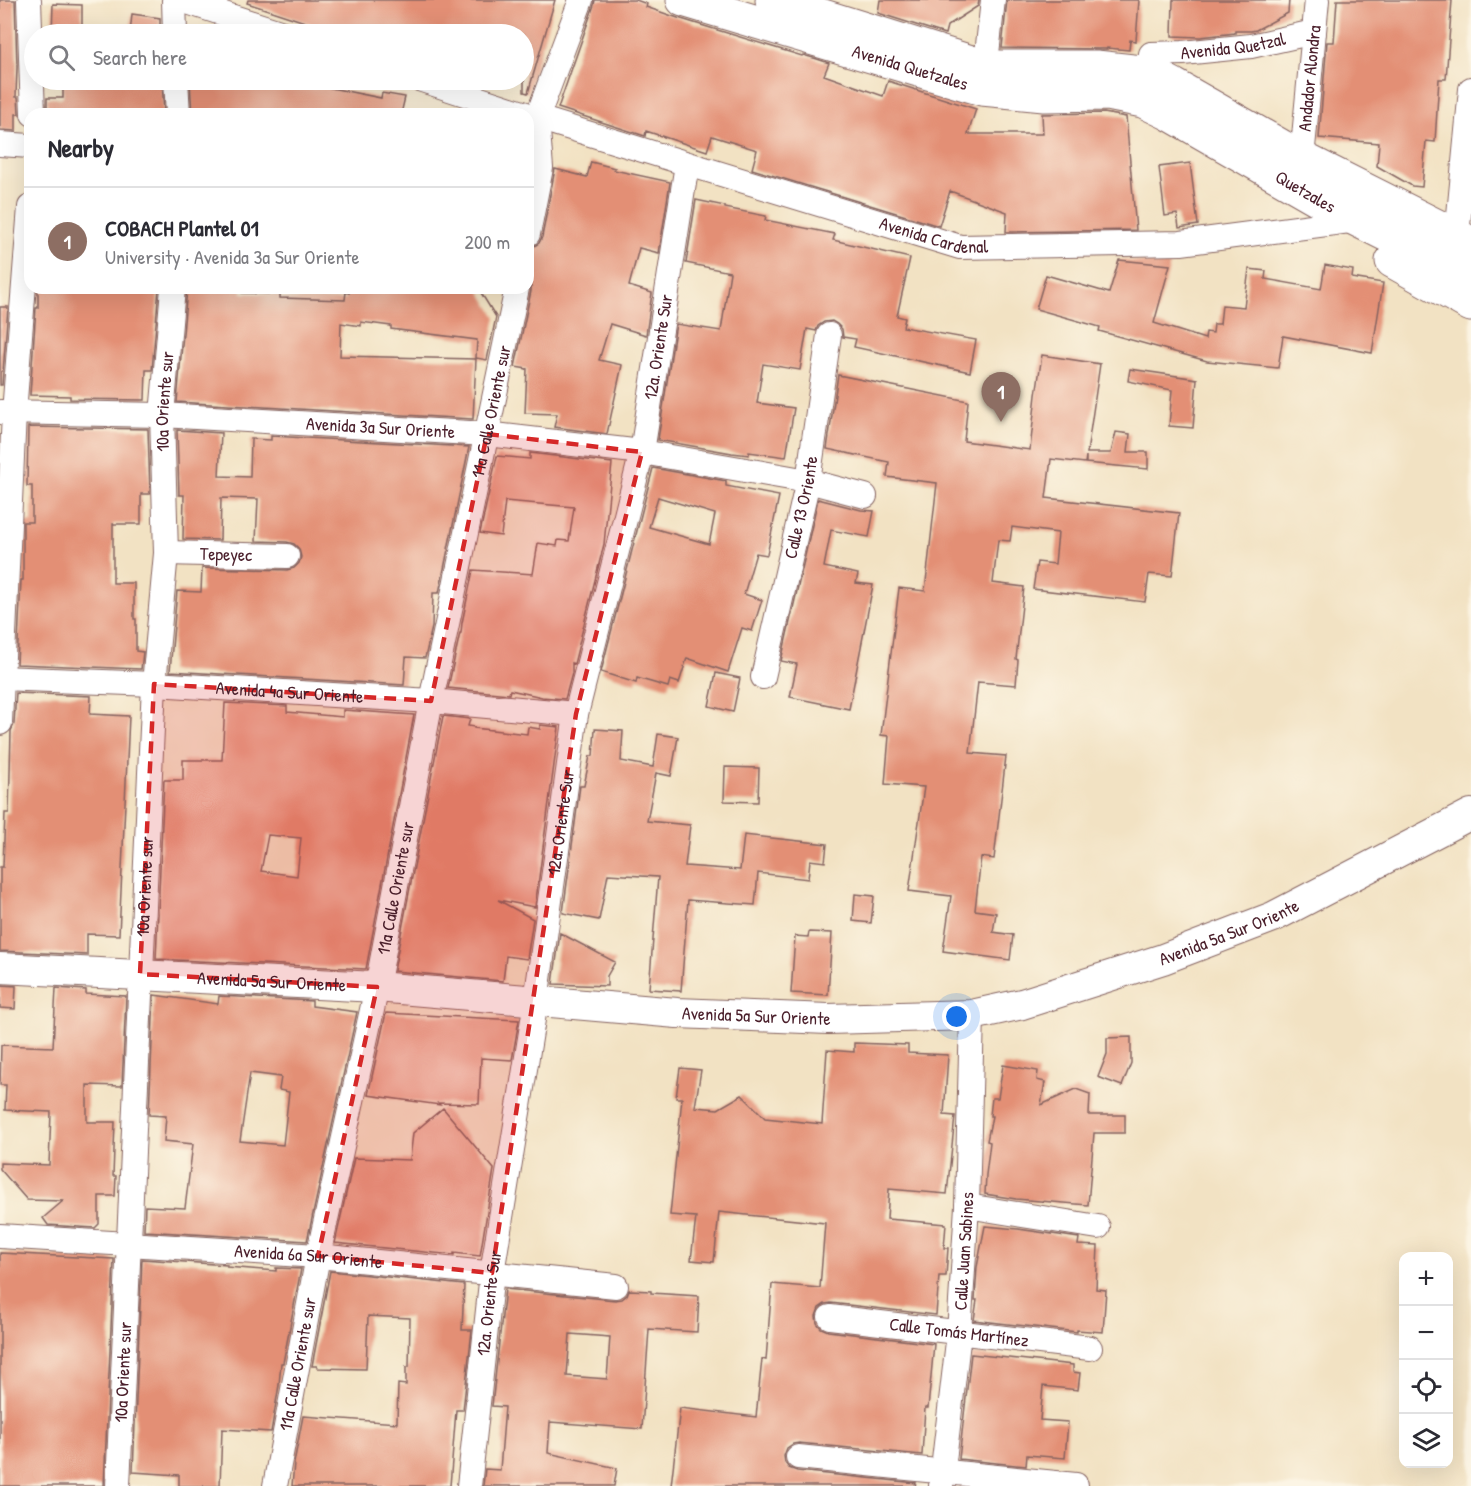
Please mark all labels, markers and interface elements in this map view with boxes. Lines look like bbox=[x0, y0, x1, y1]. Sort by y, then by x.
search box bbox=[24, 24, 534, 90]
street label: Andador Alondra bbox=[1292, 24, 1327, 132]
street label: Avenida Quetzal bbox=[1179, 26, 1288, 65]
street label: Avenida Quetzales bbox=[849, 38, 971, 96]
icon: search bbox=[45, 41, 78, 74]
text: Search here bbox=[93, 42, 187, 72]
text: Nearby bbox=[48, 130, 114, 165]
street label: Quetzales bbox=[1271, 164, 1340, 219]
street label: Avenida Cardenal bbox=[877, 210, 989, 259]
text: COBACH Plantel 01 bbox=[105, 213, 259, 243]
text: 1 bbox=[64, 228, 71, 255]
text: 200 m bbox=[465, 228, 510, 255]
text: University · Avenida 3a Sur Oriente bbox=[105, 243, 359, 270]
street label: 12a. Oriente Sur bbox=[637, 292, 678, 401]
street label: 11a Calle Oriente sur bbox=[465, 343, 517, 480]
street label: 10a Oriente sur bbox=[149, 350, 179, 452]
pin: 1 bbox=[982, 372, 1020, 422]
street label: Avenida 3a Sur Oriente bbox=[305, 410, 456, 444]
street label: Calle 13 Oriente bbox=[778, 454, 823, 561]
street label: Tepeyec bbox=[200, 541, 252, 567]
street label: Avenida 4a Sur Oriente bbox=[215, 675, 364, 709]
street label: 12a. Oriente Sur bbox=[541, 768, 580, 877]
street label: 11a Calle Oriente sur bbox=[370, 819, 420, 957]
street label: 10a Oriente sur bbox=[130, 836, 159, 937]
street label: Avenida 5a Sur Oriente bbox=[1155, 893, 1303, 971]
street label: Avenida 5a Sur Oriente bbox=[197, 965, 347, 997]
street label: Avenida 5a Sur Oriente bbox=[682, 1000, 831, 1031]
your location bbox=[942, 1002, 971, 1031]
street label: Calle Juan Sabines bbox=[947, 1192, 979, 1311]
street label: Avenida 6a Sur Oriente bbox=[234, 1238, 383, 1274]
street label: 12a. Oriente Sur bbox=[470, 1248, 508, 1357]
map controls bbox=[1399, 1252, 1453, 1468]
button: + bbox=[1399, 1252, 1453, 1306]
street label: 11a Calle Oriente sur bbox=[273, 1295, 322, 1433]
button: − bbox=[1399, 1306, 1453, 1360]
street label: Calle Tomás Martínez bbox=[888, 1311, 1030, 1353]
street label: 10a Oriente sur bbox=[108, 1321, 137, 1423]
button: locate bbox=[1399, 1360, 1453, 1414]
button: layers bbox=[1399, 1414, 1453, 1468]

